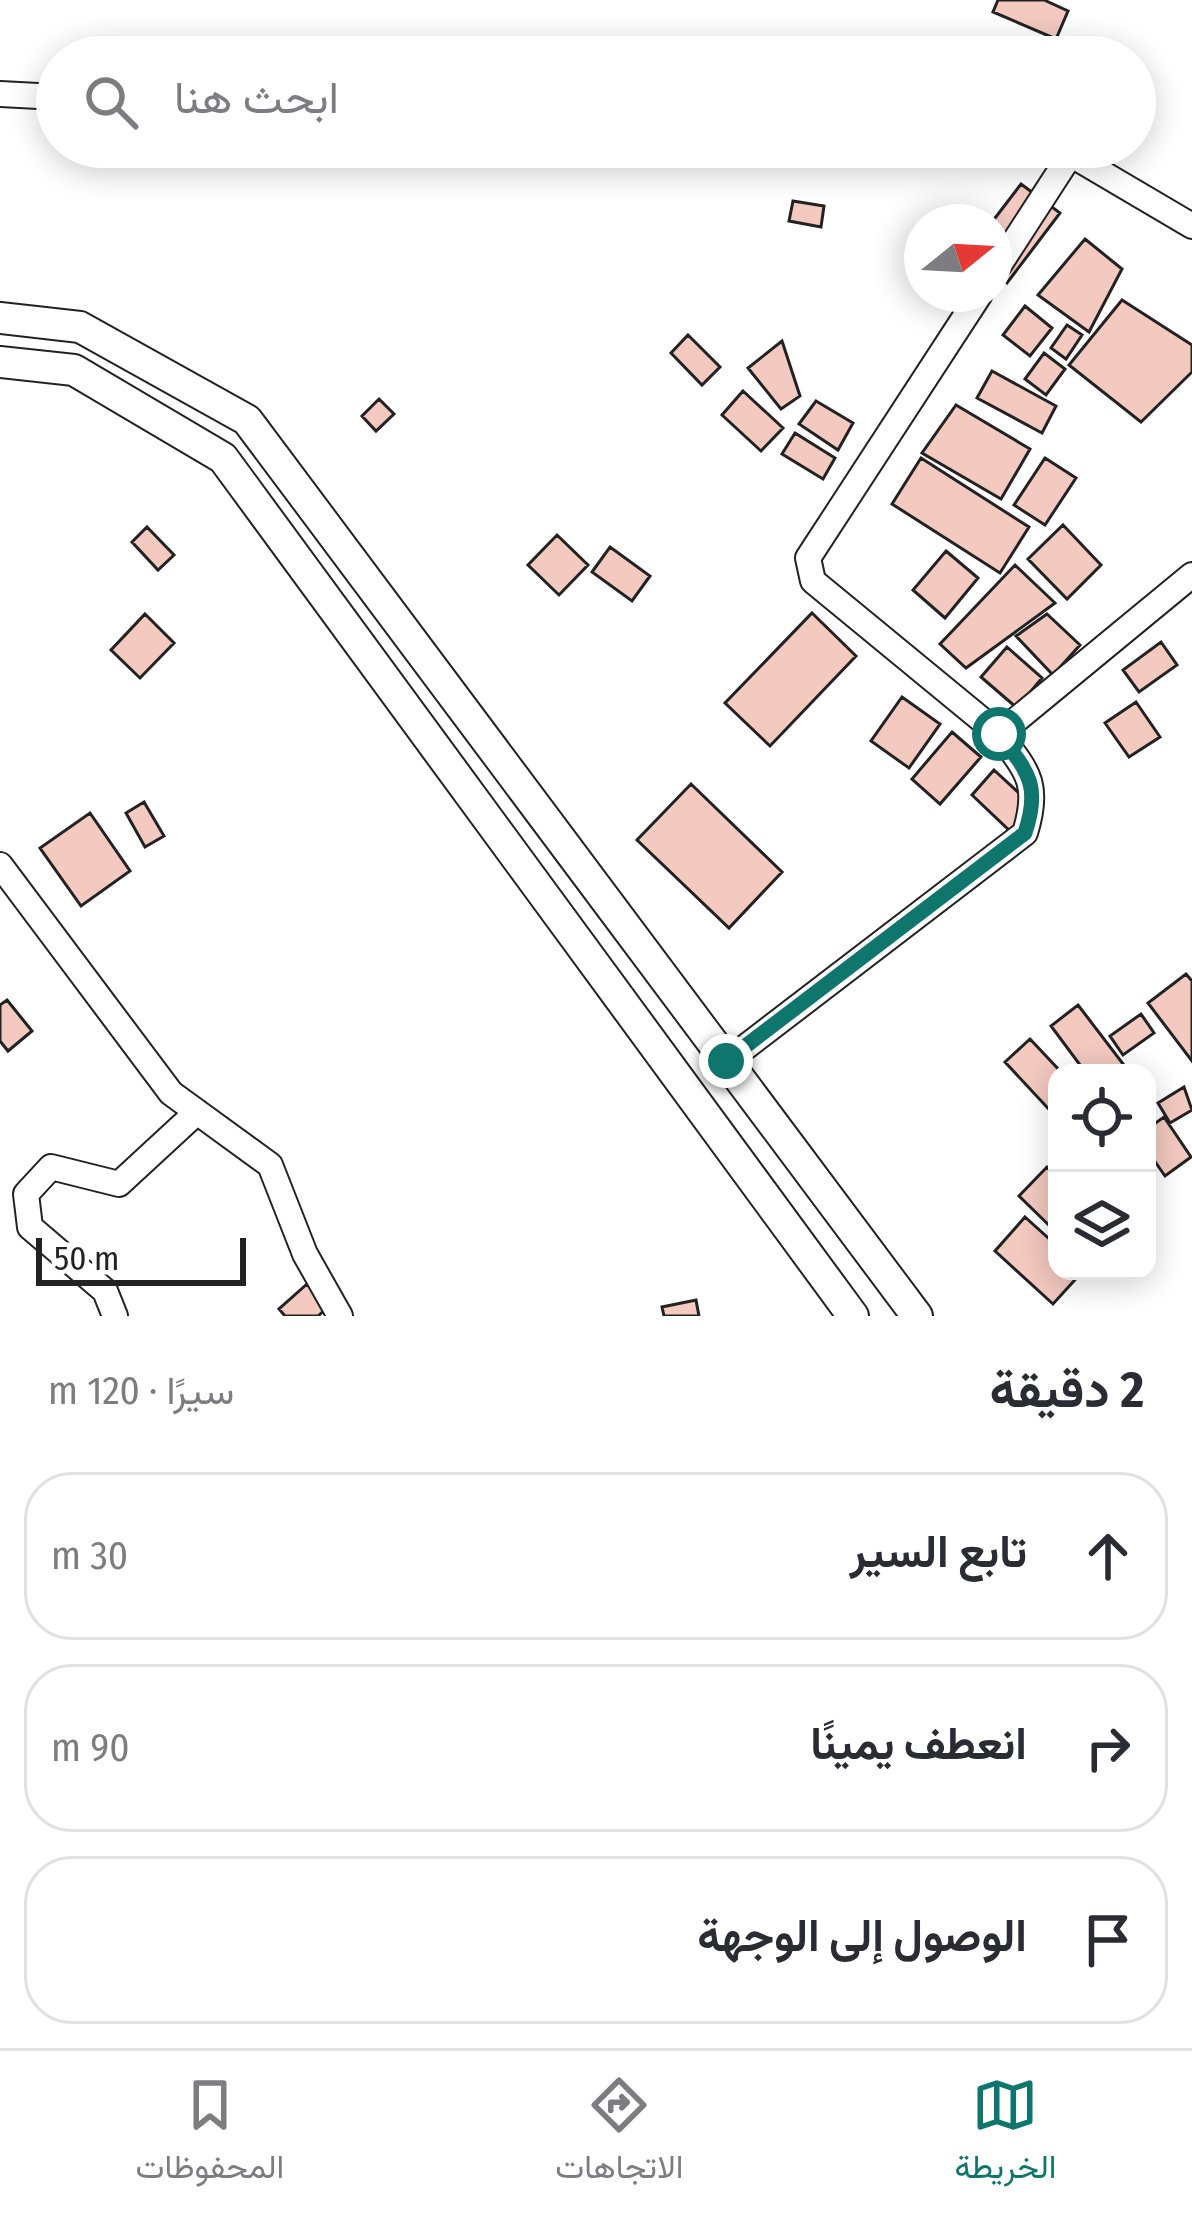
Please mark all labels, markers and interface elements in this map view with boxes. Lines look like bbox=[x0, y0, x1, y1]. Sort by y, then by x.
search box bbox=[36, 36, 1156, 168]
icon: search bbox=[78, 69, 144, 135]
text: ابحث هنا bbox=[174, 71, 339, 125]
north arrow bbox=[904, 204, 1012, 312]
route start bbox=[972, 707, 1026, 761]
route end bbox=[699, 1034, 753, 1088]
map controls bbox=[1048, 1064, 1156, 1280]
button: locate bbox=[1048, 1064, 1156, 1172]
button: layers bbox=[1048, 1172, 1156, 1280]
scale bar bbox=[36, 1232, 246, 1285]
text: 50 m bbox=[54, 1239, 119, 1279]
text: 2 دقيقة bbox=[990, 1359, 1144, 1421]
text: سيرًا · 120 m bbox=[48, 1368, 234, 1414]
icon: ahead bbox=[1075, 1523, 1141, 1589]
text: تابع السير bbox=[850, 1525, 1027, 1579]
text: 30 m bbox=[51, 1533, 128, 1579]
icon: right bbox=[1075, 1715, 1141, 1781]
text: انعطف يمينًا bbox=[810, 1717, 1027, 1771]
text: 90 m bbox=[51, 1725, 129, 1771]
icon: arrive bbox=[1075, 1907, 1141, 1973]
text: الوصول إلى الوجهة bbox=[697, 1909, 1027, 1963]
tab: المحفوظات bbox=[136, 2072, 284, 2196]
tab: الاتجاهات bbox=[555, 2072, 683, 2196]
tab: الخريطة bbox=[954, 2072, 1056, 2196]

